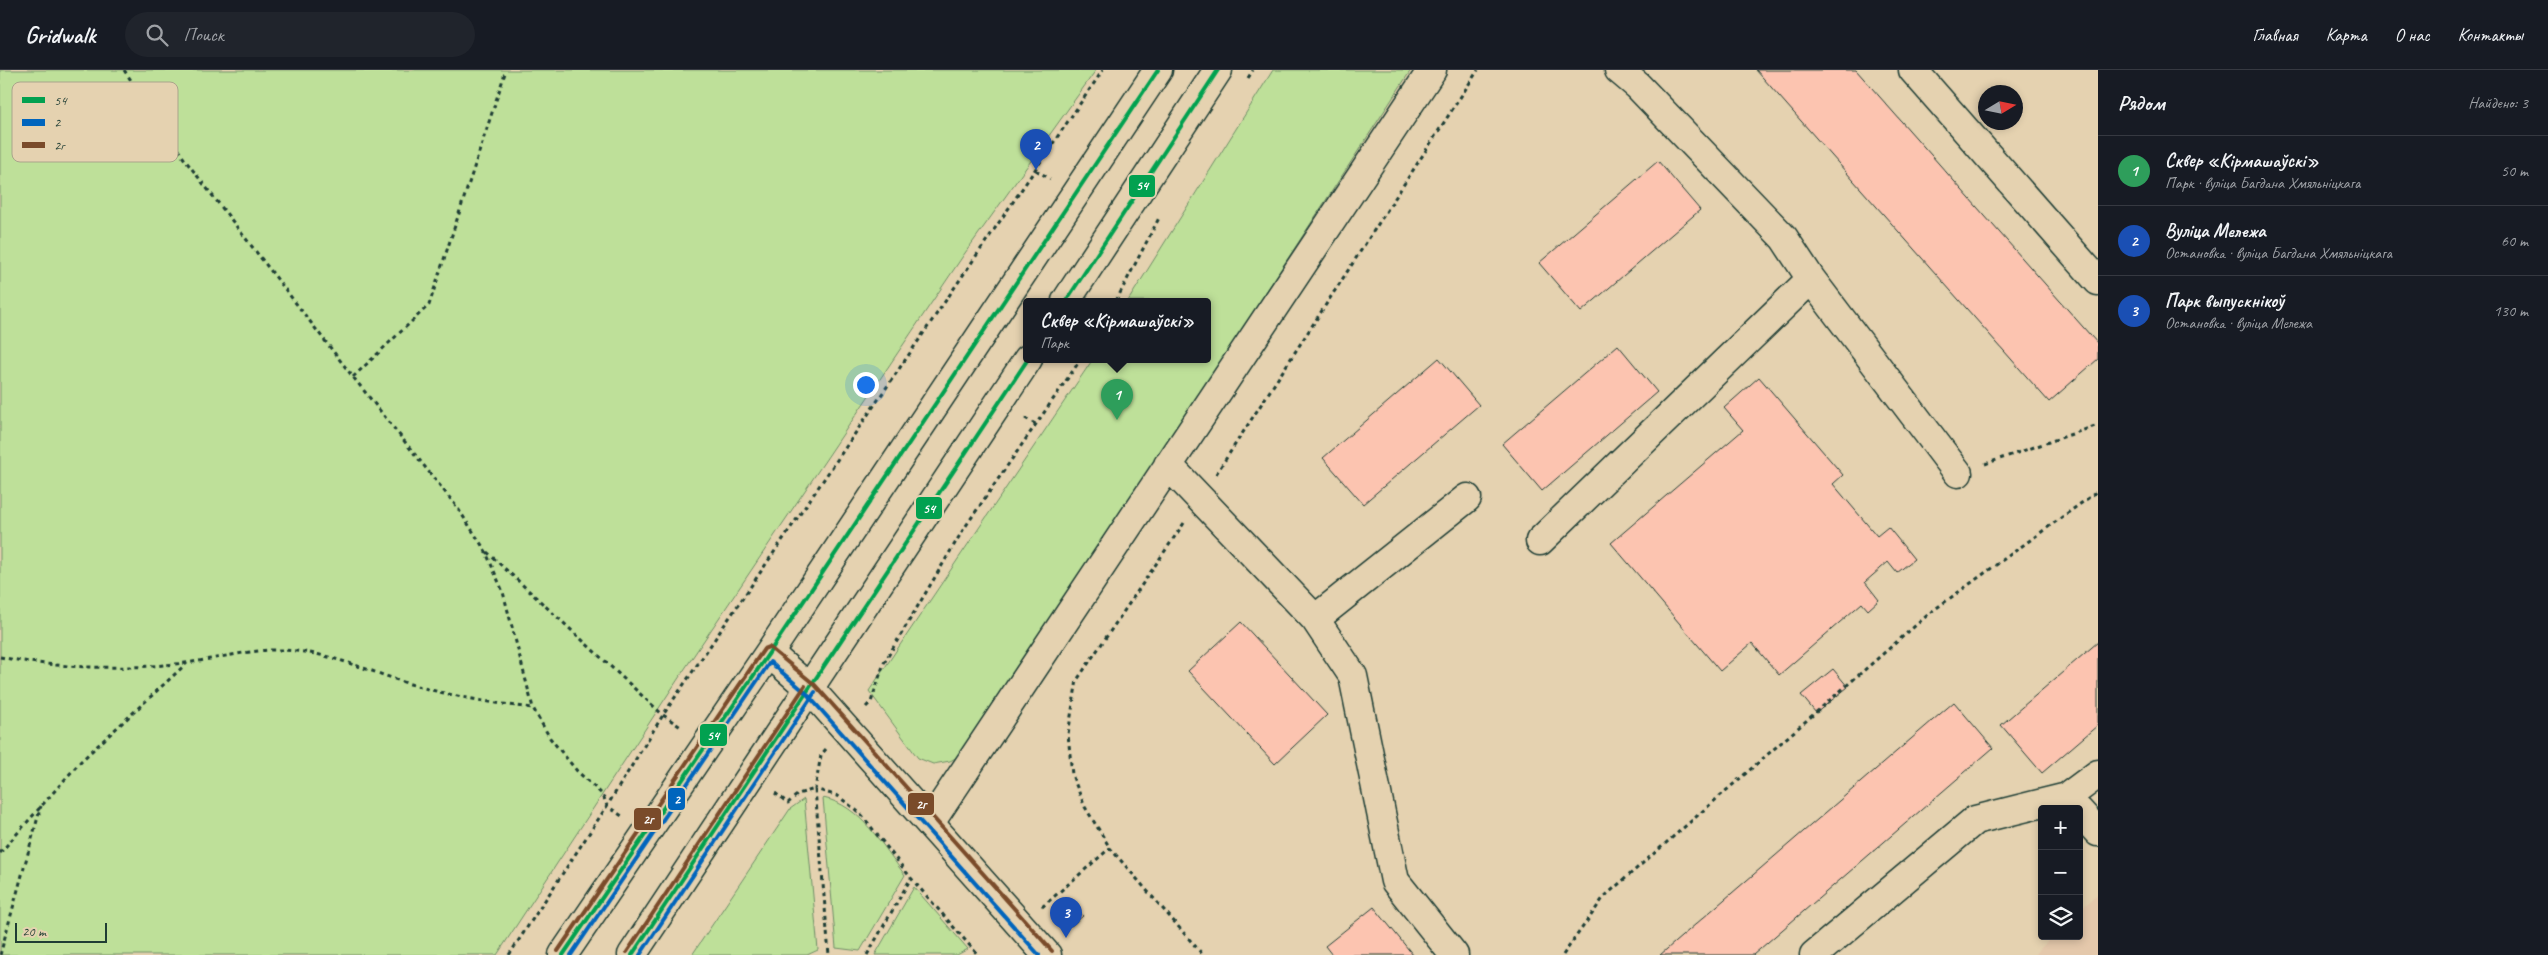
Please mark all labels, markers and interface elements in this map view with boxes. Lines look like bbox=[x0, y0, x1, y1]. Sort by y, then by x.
search box bbox=[125, 12, 475, 57]
text: Gridwalk bbox=[25, 20, 95, 50]
icon: search bbox=[143, 21, 171, 49]
text: Поиск bbox=[183, 23, 224, 47]
text: Главная bbox=[2253, 24, 2298, 46]
text: Карта bbox=[2326, 24, 2367, 46]
text: О нас bbox=[2395, 24, 2430, 46]
text: Контакты bbox=[2458, 24, 2523, 46]
legend bbox=[12, 82, 178, 162]
north arrow bbox=[1978, 85, 2023, 130]
text: Рядом bbox=[2118, 90, 2165, 116]
text: 54 bbox=[54, 92, 68, 109]
text: Найдено: 3 bbox=[2468, 93, 2528, 113]
text: 2 bbox=[54, 114, 62, 131]
pin: 2 bbox=[1020, 129, 1052, 170]
text: 2г bbox=[54, 137, 66, 154]
text: Сквер «Кірмашаўскі» bbox=[2165, 149, 2319, 173]
text: 1 bbox=[2130, 161, 2138, 181]
text: 50 m bbox=[2501, 161, 2528, 181]
text: Парк · вуліца Багдана Хмяльніцкага bbox=[2165, 173, 2360, 193]
line badge: 54 bbox=[1128, 174, 1156, 198]
text: 54 bbox=[1136, 177, 1150, 194]
text: Вуліца Мележа bbox=[2165, 219, 2265, 243]
text: 2 bbox=[2130, 231, 2138, 251]
text: 60 m bbox=[2501, 231, 2528, 251]
text: Остановка · вуліца Багдана Хмяльніцкага bbox=[2165, 243, 2392, 263]
text: Парк выпускнікоў bbox=[2165, 289, 2284, 313]
popup bbox=[1023, 298, 1211, 363]
text: 3 bbox=[2130, 301, 2138, 321]
text: 130 m bbox=[2494, 301, 2528, 321]
text: Сквер «Кірмашаўскі» bbox=[1040, 309, 1194, 333]
text: Остановка · вуліца Мележа bbox=[2165, 313, 2312, 333]
text: Парк bbox=[1040, 333, 1069, 353]
your location bbox=[853, 372, 879, 398]
pin: 1 bbox=[1101, 379, 1133, 420]
line badge: 54 bbox=[915, 496, 943, 520]
text: 54 bbox=[923, 500, 937, 517]
line badge: 54 bbox=[699, 723, 728, 747]
text: 54 bbox=[707, 727, 721, 744]
line badge: 2 bbox=[667, 787, 686, 811]
text: 2 bbox=[674, 791, 682, 808]
line badge: 2г bbox=[907, 792, 935, 816]
text: 2г bbox=[916, 796, 928, 813]
map controls bbox=[2038, 805, 2083, 940]
button: + bbox=[2038, 805, 2083, 850]
line badge: 2г bbox=[633, 807, 662, 831]
text: 2г bbox=[643, 811, 655, 828]
button: − bbox=[2038, 850, 2083, 895]
button: layers bbox=[2038, 895, 2083, 940]
pin: 3 bbox=[1050, 897, 1082, 938]
scale bar bbox=[15, 920, 108, 943]
text: 20 m bbox=[22, 923, 46, 940]

